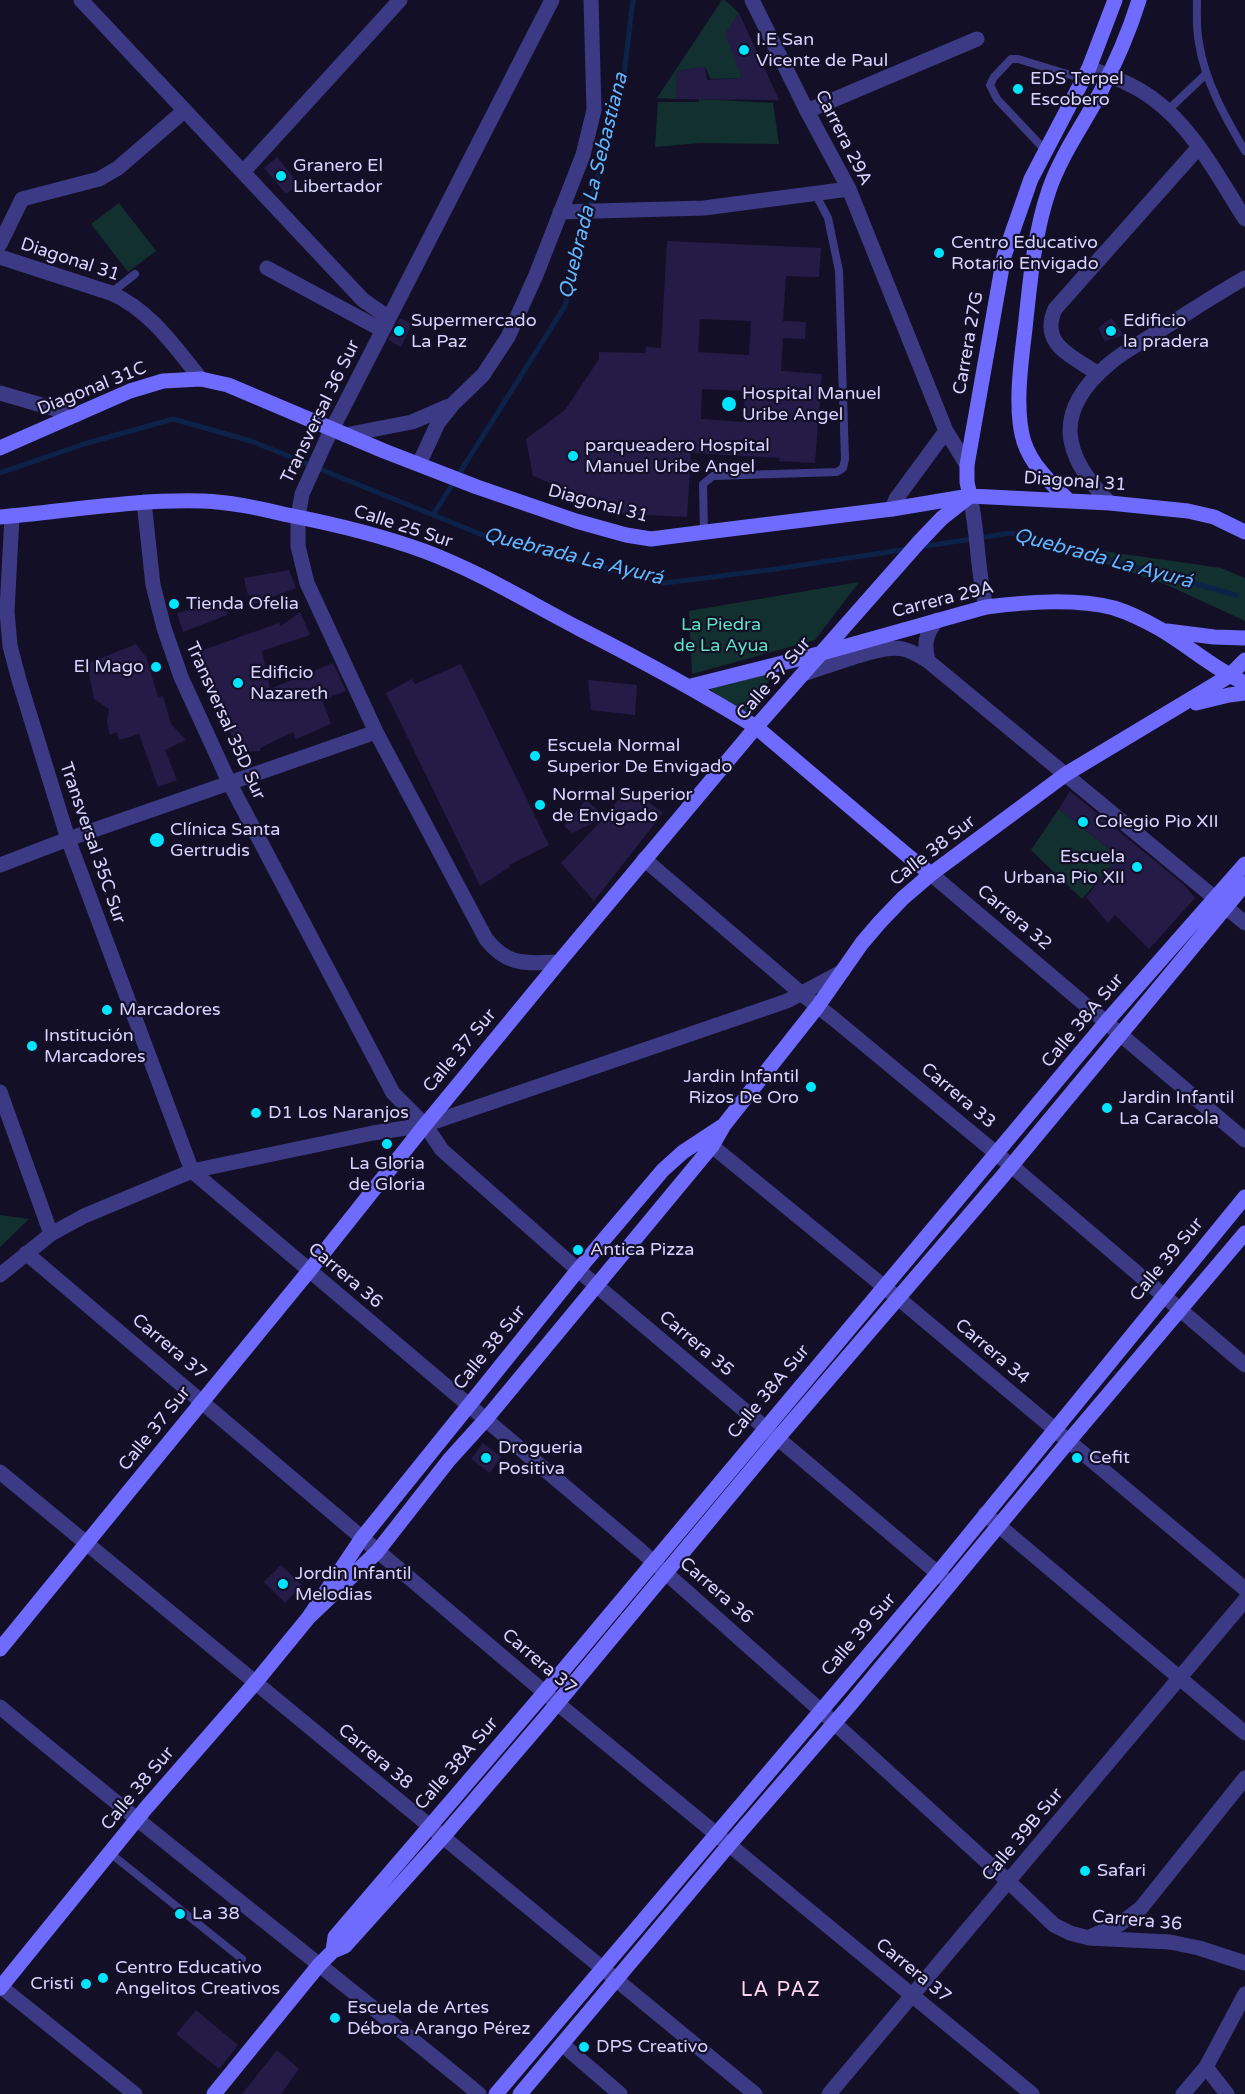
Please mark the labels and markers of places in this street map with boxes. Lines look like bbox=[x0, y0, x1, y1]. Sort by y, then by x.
place label: I.E San Vicente de Paul bbox=[756, 29, 888, 72]
marker: I.E San Vicente de Paul bbox=[737, 43, 751, 57]
place label: EDS Terpel Escobero bbox=[1030, 68, 1124, 110]
marker: EDS Terpel Escobero bbox=[1011, 82, 1025, 96]
place label: Granero El Libertador bbox=[293, 155, 383, 198]
marker: Granero El Libertador bbox=[274, 169, 288, 183]
place label: Centro Educativo Rotario Envigado bbox=[951, 232, 1099, 274]
marker: Centro Educativo Rotario Envigado bbox=[932, 246, 946, 260]
place label: Supermercado La Paz bbox=[411, 310, 537, 352]
place label: Edificio la pradera bbox=[1123, 310, 1209, 352]
marker: Supermercado La Paz bbox=[392, 324, 406, 338]
marker: Edificio la pradera bbox=[1104, 324, 1118, 338]
place label: Hospital Manuel Uribe Angel bbox=[742, 383, 881, 426]
marker: Hospital Manuel Uribe Angel bbox=[720, 395, 738, 413]
place label: parqueadero Hospital Manuel Uribe Angel bbox=[585, 435, 770, 478]
marker: parqueadero Hospital Manuel Uribe Angel bbox=[566, 449, 580, 463]
place label: Tienda Ofelia bbox=[186, 593, 299, 615]
marker: Tienda Ofelia bbox=[167, 597, 181, 611]
place label: El Mago bbox=[74, 656, 144, 678]
marker: El Mago bbox=[149, 660, 163, 674]
place label: Edificio Nazareth bbox=[250, 662, 328, 704]
marker: Edificio Nazareth bbox=[231, 676, 245, 690]
place label: Escuela Normal Superior De Envigado bbox=[547, 735, 732, 777]
marker: Escuela Normal Superior De Envigado bbox=[528, 749, 542, 763]
place label: Normal Superior de Envigado bbox=[552, 784, 692, 826]
marker: Normal Superior de Envigado bbox=[533, 798, 547, 812]
place label: Colegio Pio XII bbox=[1095, 811, 1219, 833]
marker: Colegio Pio XII bbox=[1076, 815, 1090, 829]
place label: Clínica Santa Gertrudis bbox=[170, 819, 280, 862]
marker: Clínica Santa Gertrudis bbox=[148, 831, 166, 849]
place label: Escuela Urbana Pio XII bbox=[1003, 846, 1125, 888]
marker: Escuela Urbana Pio XII bbox=[1130, 860, 1144, 874]
place label: Marcadores bbox=[119, 999, 221, 1021]
marker: Marcadores bbox=[100, 1003, 114, 1017]
place label: Institución Marcadores bbox=[44, 1025, 146, 1068]
marker: Institución Marcadores bbox=[25, 1039, 39, 1053]
place label: Jardin Infantil Rizos De Oro bbox=[683, 1066, 799, 1108]
marker: Jardin Infantil Rizos De Oro bbox=[804, 1080, 818, 1094]
place label: Jardin Infantil La Caracola bbox=[1119, 1087, 1235, 1130]
marker: Jardin Infantil La Caracola bbox=[1100, 1101, 1114, 1115]
place label: D1 Los Naranjos bbox=[268, 1102, 409, 1124]
marker: D1 Los Naranjos bbox=[249, 1106, 263, 1120]
marker: La Gloria de Gloria bbox=[380, 1137, 394, 1151]
place label: La Gloria de Gloria bbox=[349, 1153, 425, 1196]
place label: Antica Pizza bbox=[590, 1239, 694, 1261]
marker: Antica Pizza bbox=[571, 1243, 585, 1257]
place label: Drogueria Positiva bbox=[498, 1437, 583, 1480]
place label: Cefit bbox=[1089, 1447, 1130, 1469]
marker: Drogueria Positiva bbox=[479, 1451, 493, 1465]
marker: Cefit bbox=[1070, 1451, 1084, 1465]
place label: Jordin Infantil Melodias bbox=[295, 1563, 411, 1606]
marker: Jordin Infantil Melodias bbox=[276, 1577, 290, 1591]
place label: Safari bbox=[1097, 1860, 1146, 1882]
marker: Safari bbox=[1078, 1864, 1092, 1878]
place label: La 38 bbox=[192, 1903, 240, 1925]
marker: La 38 bbox=[173, 1907, 187, 1921]
place label: Centro Educativo Angelitos Creativos bbox=[115, 1957, 280, 2000]
marker: Centro Educativo Angelitos Creativos bbox=[96, 1971, 110, 1985]
place label: Cristi bbox=[30, 1973, 74, 1995]
marker: Cristi bbox=[79, 1977, 93, 1991]
place label: Escuela de Artes Débora Arango Pérez bbox=[347, 1997, 530, 2040]
marker: Escuela de Artes Débora Arango Pérez bbox=[328, 2011, 342, 2025]
place label: DPS Creativo bbox=[596, 2036, 708, 2058]
marker: DPS Creativo bbox=[577, 2040, 591, 2054]

